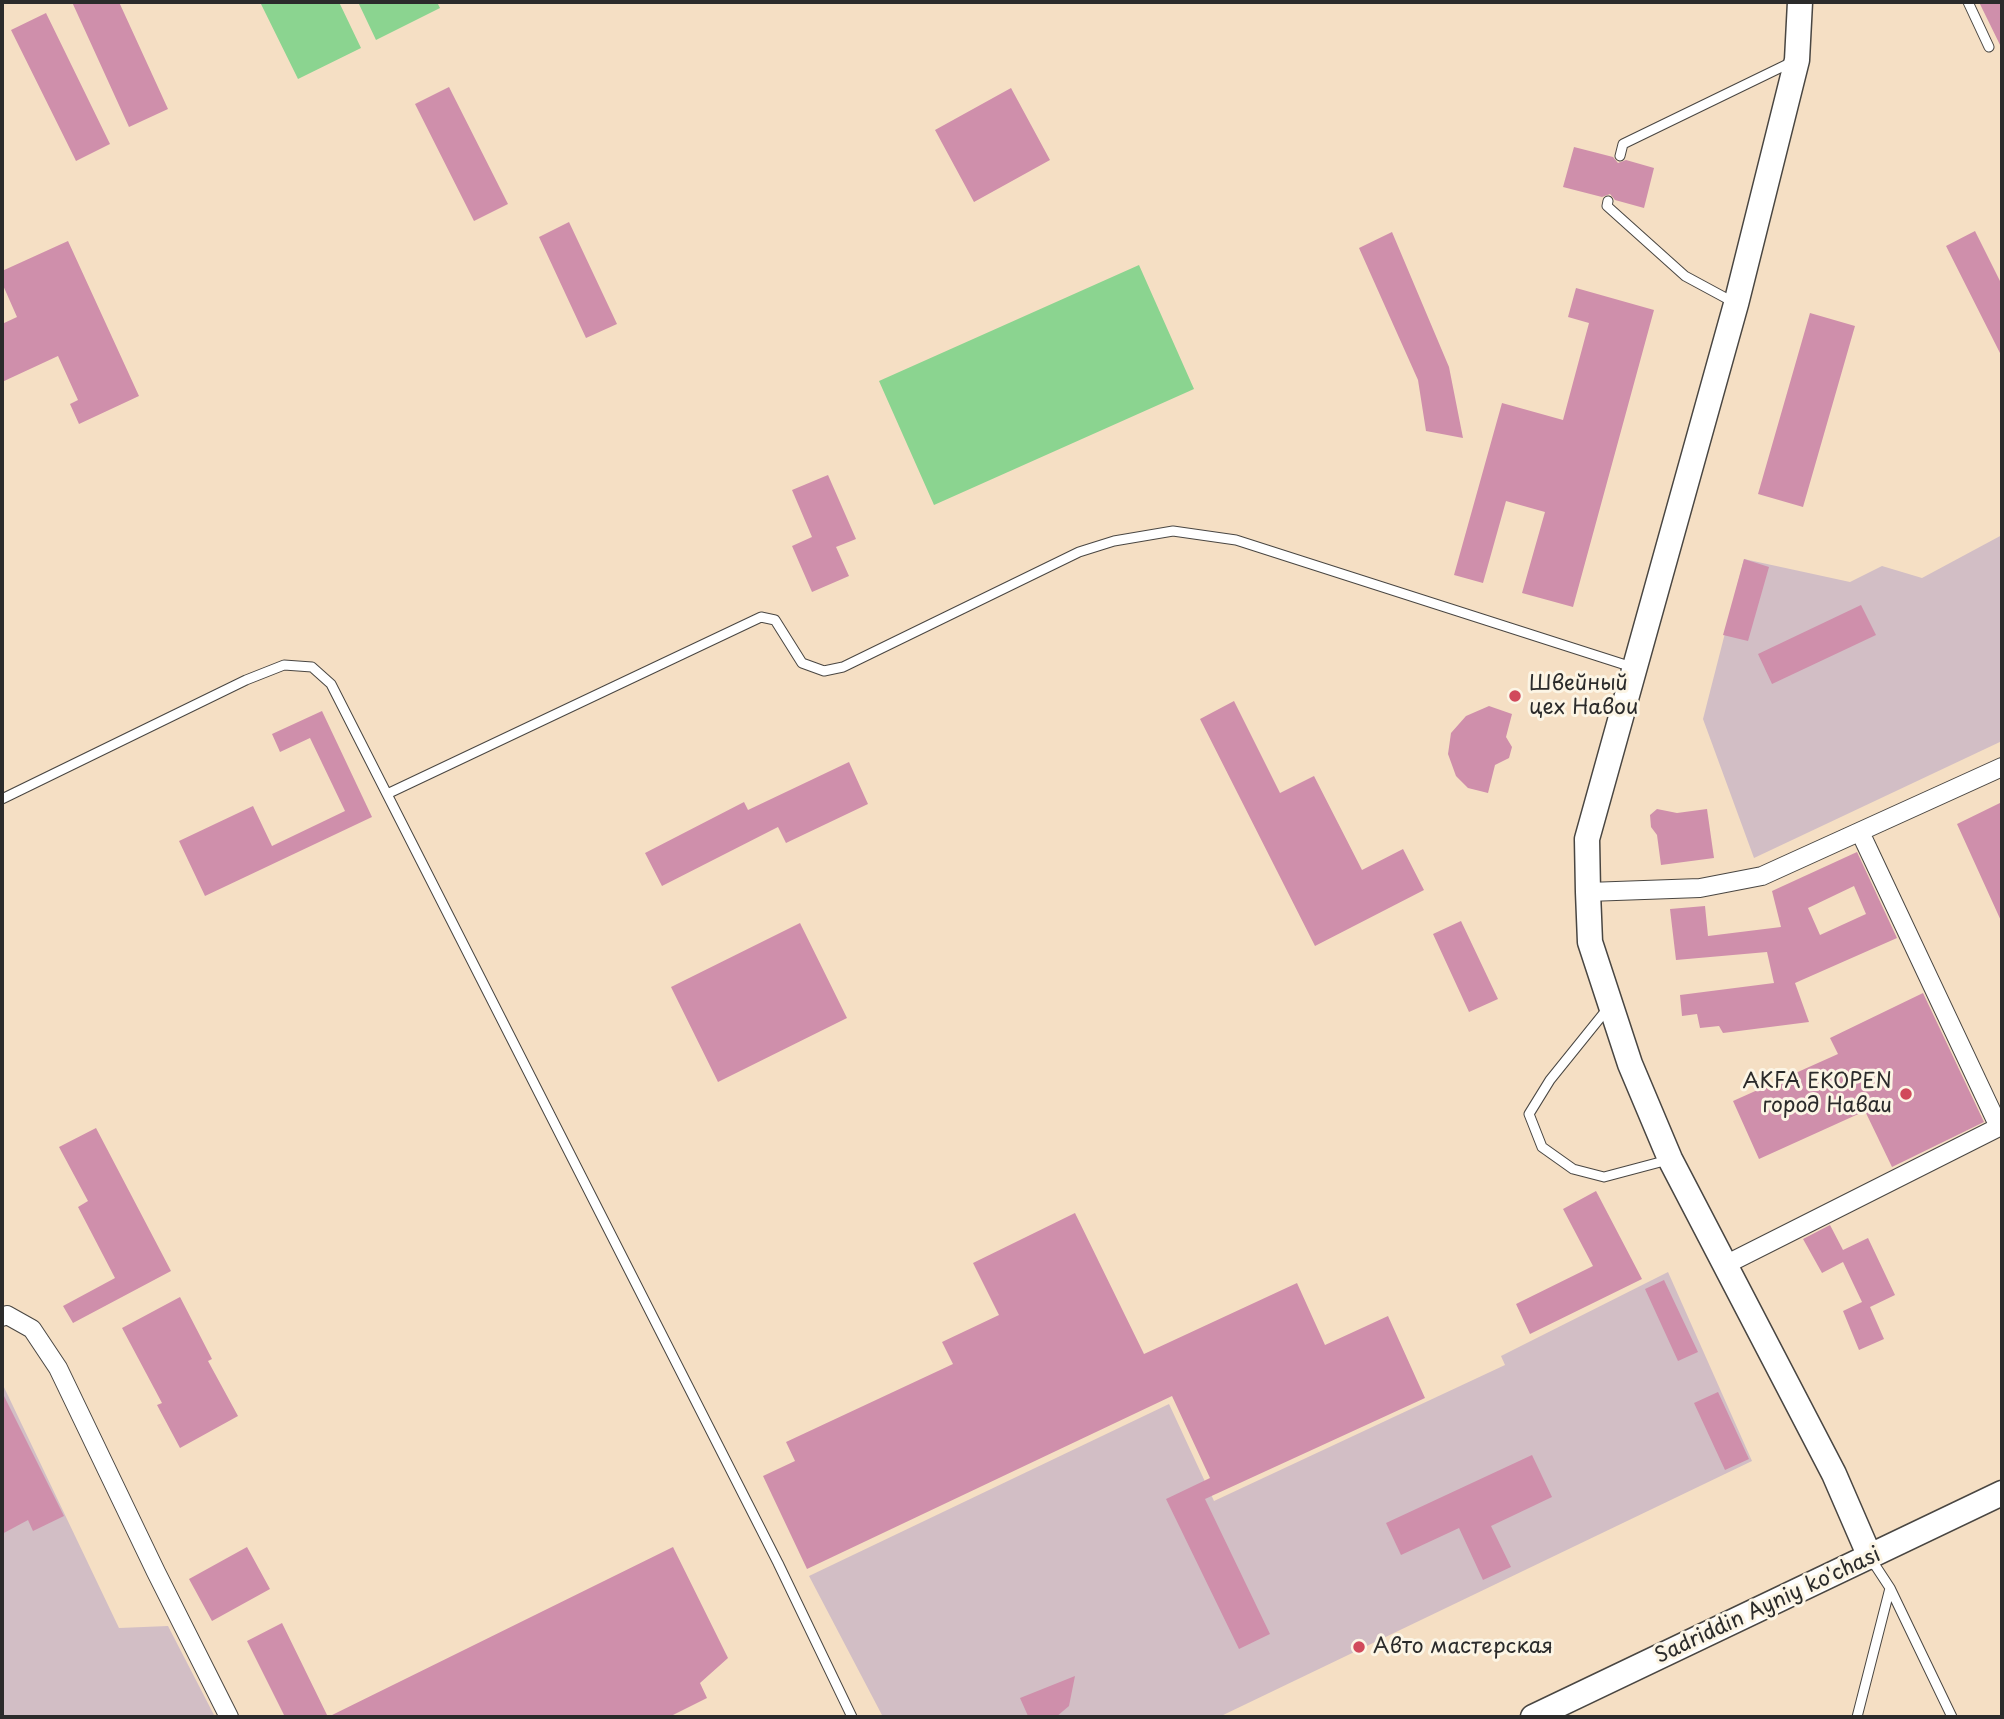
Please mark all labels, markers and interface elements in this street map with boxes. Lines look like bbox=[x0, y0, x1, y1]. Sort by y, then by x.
place label: Швейный цех Навои bbox=[1529, 671, 1638, 721]
marker: Швейный цех Навои bbox=[1507, 688, 1523, 704]
place label: AKFA EKOPEN город Наваи bbox=[1742, 1069, 1892, 1119]
marker: AKFA EKOPEN город Наваи bbox=[1898, 1086, 1914, 1102]
street label: Sadriddin Ayniy ko'chasi bbox=[1651, 1543, 1885, 1669]
place label: Авто мастерская bbox=[1373, 1634, 1553, 1660]
marker: Авто мастерская bbox=[1351, 1639, 1367, 1655]

